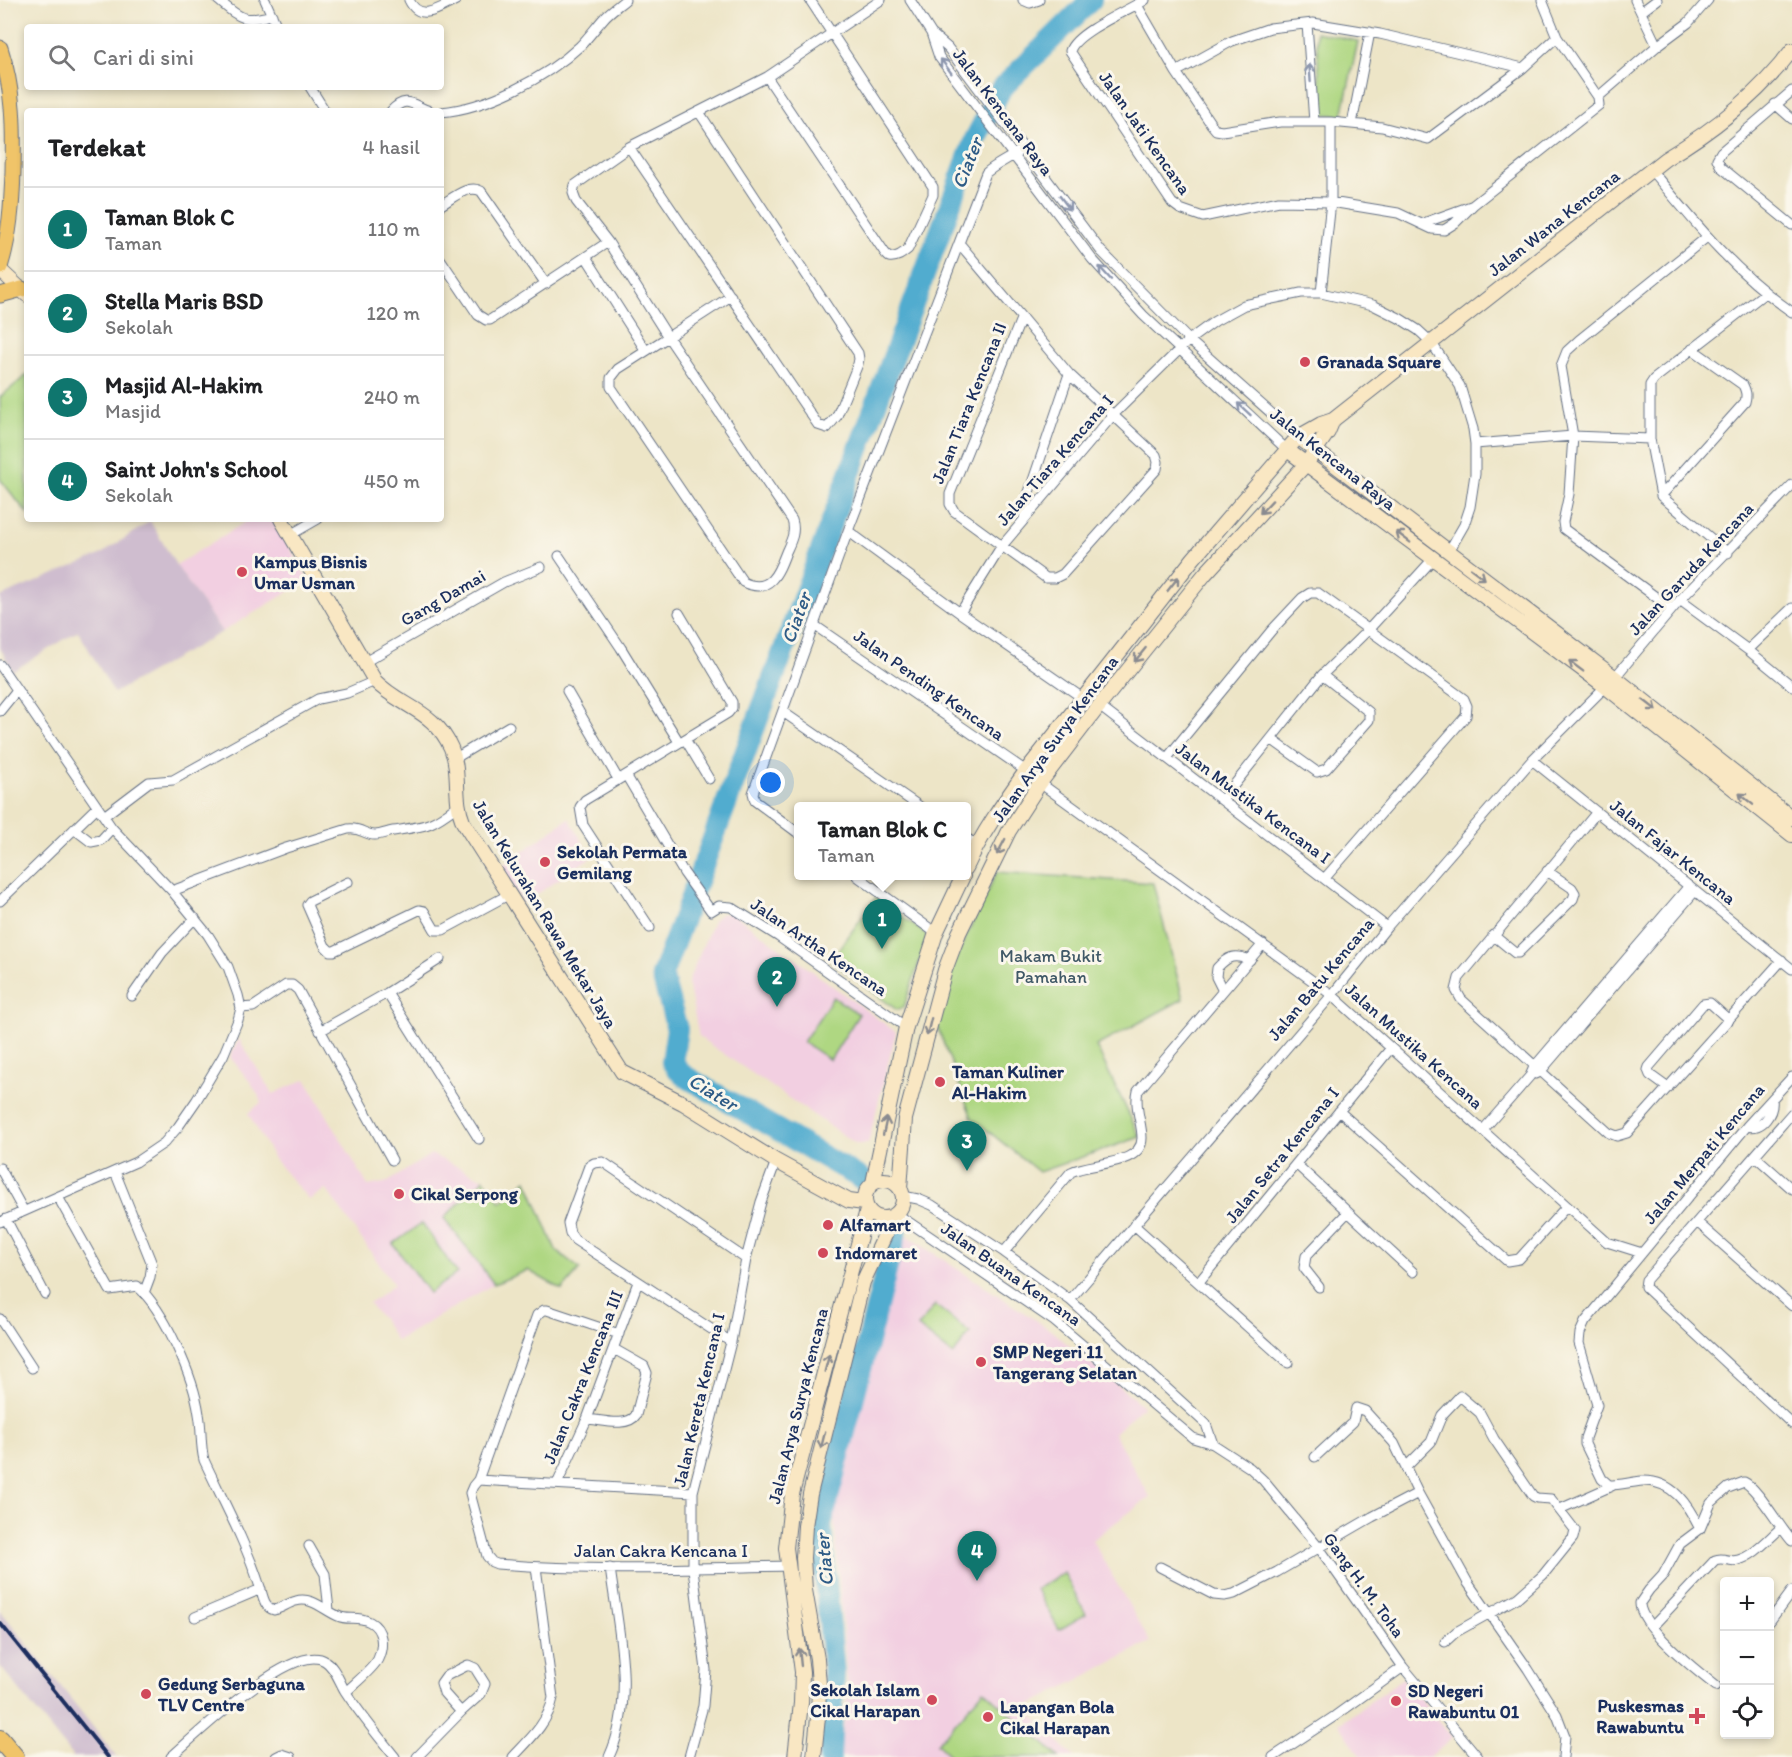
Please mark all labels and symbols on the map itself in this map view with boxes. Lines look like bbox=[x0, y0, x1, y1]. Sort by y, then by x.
street label: Jalan Kencana Raya bbox=[948, 44, 1058, 181]
one-way arrow bbox=[939, 58, 952, 74]
one-way arrow bbox=[1305, 64, 1316, 83]
street label: Jalan Jati Kencana bbox=[1094, 67, 1196, 200]
water label: Ciater bbox=[946, 132, 989, 192]
street label: Jalan Wana Kencana bbox=[1484, 164, 1625, 281]
one-way arrow bbox=[1059, 194, 1071, 210]
one-way arrow bbox=[1098, 266, 1112, 281]
street label: Jalan Tiara Kencana II bbox=[927, 319, 1011, 487]
place label: Granada Square bbox=[1317, 351, 1442, 373]
marker: Granada Square bbox=[1298, 355, 1312, 369]
street label: Jalan Tiara Kencana I bbox=[992, 390, 1118, 530]
one-way arrow bbox=[1236, 402, 1251, 417]
street label: Jalan Kencana Raya bbox=[1266, 403, 1401, 515]
street label: Jalan Garuda Kencana bbox=[1624, 498, 1758, 640]
one-way arrow bbox=[1259, 500, 1273, 515]
one-way arrow bbox=[1395, 531, 1411, 544]
place label: Kampus Bisnis Umar Usman bbox=[254, 551, 367, 594]
marker: Kampus Bisnis Umar Usman bbox=[235, 565, 249, 579]
street label: Gang Damai bbox=[397, 565, 489, 631]
one-way arrow bbox=[1470, 567, 1486, 580]
one-way arrow bbox=[1167, 576, 1180, 592]
water label: Ciater bbox=[776, 587, 817, 647]
street label: Jalan Pending Kencana bbox=[849, 625, 1009, 746]
one-way arrow bbox=[1133, 647, 1146, 663]
street label: Jalan Arya Surya Kencana bbox=[987, 651, 1123, 827]
one-way arrow bbox=[1569, 659, 1585, 672]
one-way arrow bbox=[1642, 698, 1658, 711]
street label: Jalan Mustika Kencana I bbox=[1171, 737, 1335, 869]
your location bbox=[756, 768, 785, 797]
one-way arrow bbox=[1739, 792, 1754, 806]
street label: Jalan Fajar Kencana bbox=[1605, 794, 1741, 910]
street label: Jalan Kelurahan Rawa Mekar Jaya bbox=[468, 796, 622, 1033]
one-way arrow bbox=[994, 838, 1006, 856]
place label: Sekolah Permata Gemilang bbox=[557, 841, 688, 884]
marker: Sekolah Permata Gemilang bbox=[538, 855, 552, 869]
street label: Jalan Artha Kencana bbox=[746, 893, 892, 1001]
pin: 1 bbox=[862, 900, 902, 949]
street label: Jalan Batu Kencana bbox=[1263, 912, 1379, 1045]
park label: Makam Bukit Pamahan bbox=[1000, 945, 1102, 988]
pin: 2 bbox=[758, 958, 796, 1007]
street label: Jalan Mustika Kencana bbox=[1340, 978, 1488, 1114]
one-way arrow bbox=[922, 1018, 934, 1037]
place label: Taman Kuliner Al-Hakim bbox=[951, 1061, 1065, 1104]
water label: Ciater bbox=[684, 1068, 744, 1117]
marker: Taman Kuliner Al-Hakim bbox=[933, 1075, 947, 1089]
street label: Jalan Merpati Kencana bbox=[1639, 1079, 1769, 1229]
street label: Jalan Setra Kencana I bbox=[1220, 1082, 1344, 1228]
one-way arrow bbox=[880, 1116, 892, 1135]
pin: 3 bbox=[948, 1122, 986, 1171]
place label: Cikal Serpong bbox=[411, 1183, 519, 1205]
marker: Cikal Serpong bbox=[392, 1187, 406, 1201]
place label: Alfamart bbox=[839, 1214, 911, 1236]
street label: Jalan Buana Kencana bbox=[937, 1217, 1086, 1331]
marker: Alfamart bbox=[821, 1218, 835, 1232]
place label: Indomaret bbox=[835, 1242, 918, 1264]
marker: Indomaret bbox=[816, 1246, 830, 1260]
street label: Jalan Cakra Kencana III bbox=[538, 1287, 628, 1467]
street label: Jalan Arya Surya Kencana bbox=[763, 1306, 833, 1506]
street label: Jalan Kereta Kencana I bbox=[668, 1311, 730, 1489]
place label: SMP Negeri 11 Tangerang Selatan bbox=[992, 1341, 1137, 1384]
one-way arrow bbox=[822, 1354, 833, 1373]
marker: SMP Negeri 11 Tangerang Selatan bbox=[974, 1355, 988, 1369]
one-way arrow bbox=[817, 1431, 829, 1450]
street label: Gang H. M. Toha bbox=[1318, 1528, 1410, 1642]
water label: Ciater bbox=[810, 1530, 838, 1587]
pin: 4 bbox=[958, 1532, 996, 1581]
street label: Jalan Cakra Kencana I bbox=[574, 1540, 748, 1562]
one-way arrow bbox=[794, 1648, 805, 1667]
place label: Gedung Serbaguna TLV Centre bbox=[157, 1673, 306, 1716]
place label: Sekolah Islam Cikal Harapan bbox=[810, 1679, 921, 1722]
place label: SD Negeri Rawabuntu 01 bbox=[1408, 1680, 1520, 1723]
marker: Gedung Serbaguna TLV Centre bbox=[139, 1687, 153, 1701]
marker: Sekolah Islam Cikal Harapan bbox=[925, 1693, 939, 1707]
marker: SD Negeri Rawabuntu 01 bbox=[1389, 1694, 1403, 1708]
place label: Puskesmas Rawabuntu bbox=[1596, 1695, 1684, 1738]
place label: Lapangan Bola Cikal Harapan bbox=[1000, 1696, 1114, 1739]
marker: Puskesmas Rawabuntu bbox=[1688, 1707, 1706, 1725]
marker: Lapangan Bola Cikal Harapan bbox=[981, 1710, 995, 1724]

